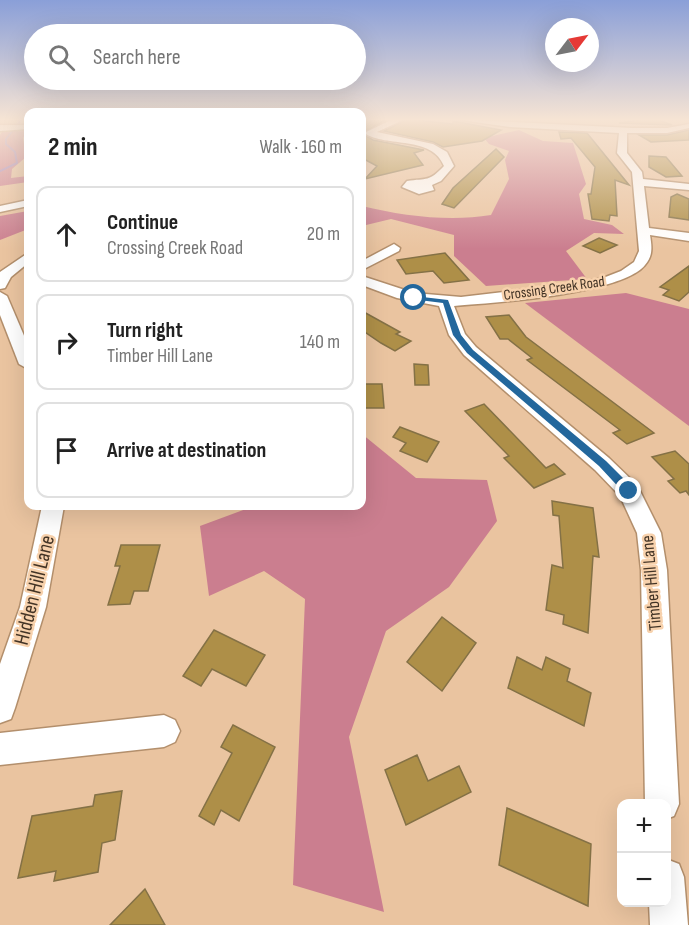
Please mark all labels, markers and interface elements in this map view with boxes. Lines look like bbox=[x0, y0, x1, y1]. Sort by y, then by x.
north arrow bbox=[545, 18, 599, 72]
search box bbox=[24, 24, 366, 90]
icon: search bbox=[45, 41, 78, 74]
text: Search here bbox=[93, 44, 180, 71]
text: 2 min bbox=[48, 132, 98, 163]
text: Walk · 160 m bbox=[259, 135, 342, 159]
text: Continue bbox=[107, 209, 178, 236]
icon: ahead bbox=[50, 218, 83, 251]
text: 20 m bbox=[307, 222, 340, 246]
text: Crossing Creek Road bbox=[107, 236, 243, 260]
street label: Crossing Creek Road bbox=[502, 272, 606, 305]
route start bbox=[400, 284, 426, 310]
text: Turn right bbox=[107, 317, 183, 344]
icon: right bbox=[50, 326, 83, 359]
text: 140 m bbox=[300, 330, 340, 354]
text: Timber Hill Lane bbox=[107, 344, 213, 368]
icon: arrive bbox=[50, 434, 83, 467]
text: Arrive at destination bbox=[107, 437, 266, 464]
route end bbox=[615, 477, 641, 503]
street label: Hidden Hill Lane bbox=[9, 533, 60, 647]
street label: Timber Hill Lane bbox=[637, 534, 666, 631]
map controls bbox=[617, 799, 671, 907]
button: + bbox=[617, 799, 671, 853]
button: − bbox=[617, 853, 671, 907]

